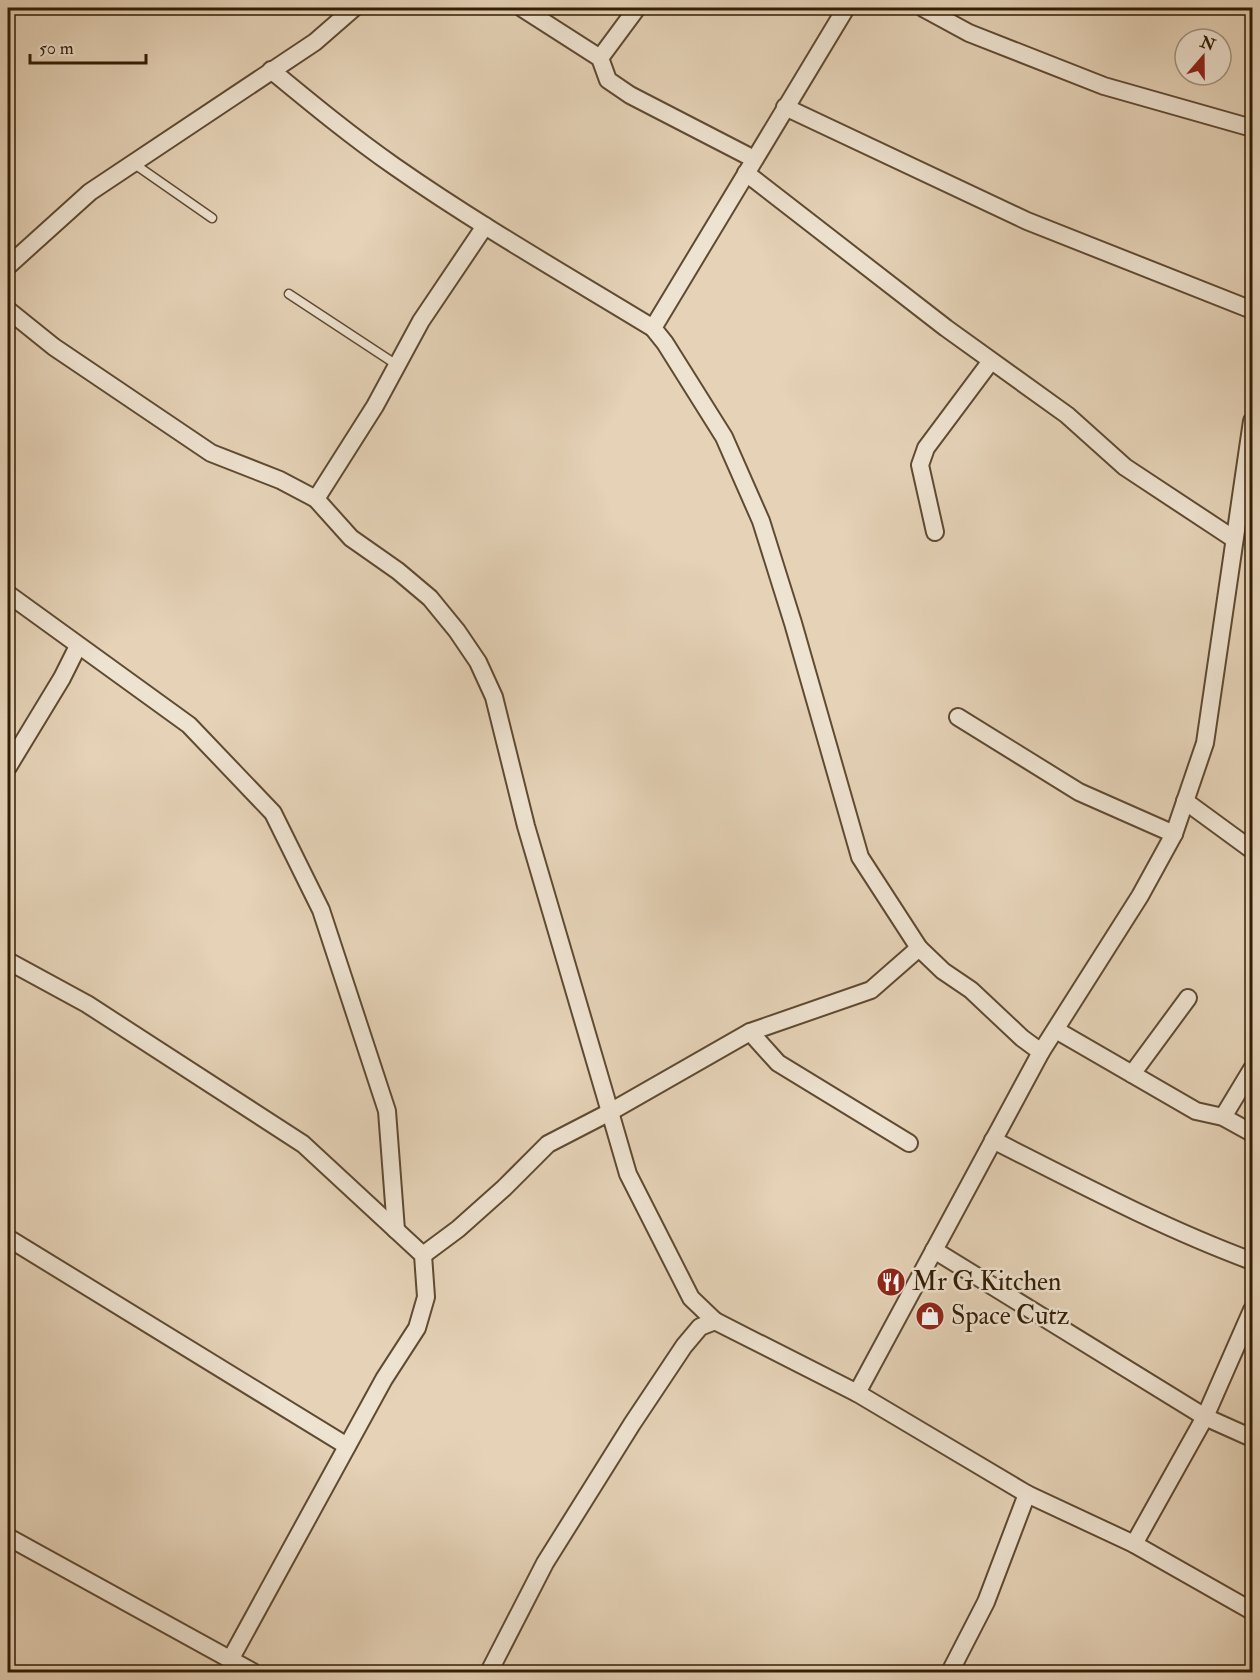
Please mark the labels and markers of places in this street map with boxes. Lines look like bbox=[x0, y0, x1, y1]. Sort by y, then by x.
restaurant icon: Mr G Kitchen bbox=[875, 1266, 907, 1298]
place label: Mr G Kitchen bbox=[912, 1266, 1061, 1298]
shop icon: Space Cutz bbox=[914, 1300, 946, 1332]
place label: Space Cutz bbox=[951, 1300, 1070, 1333]

